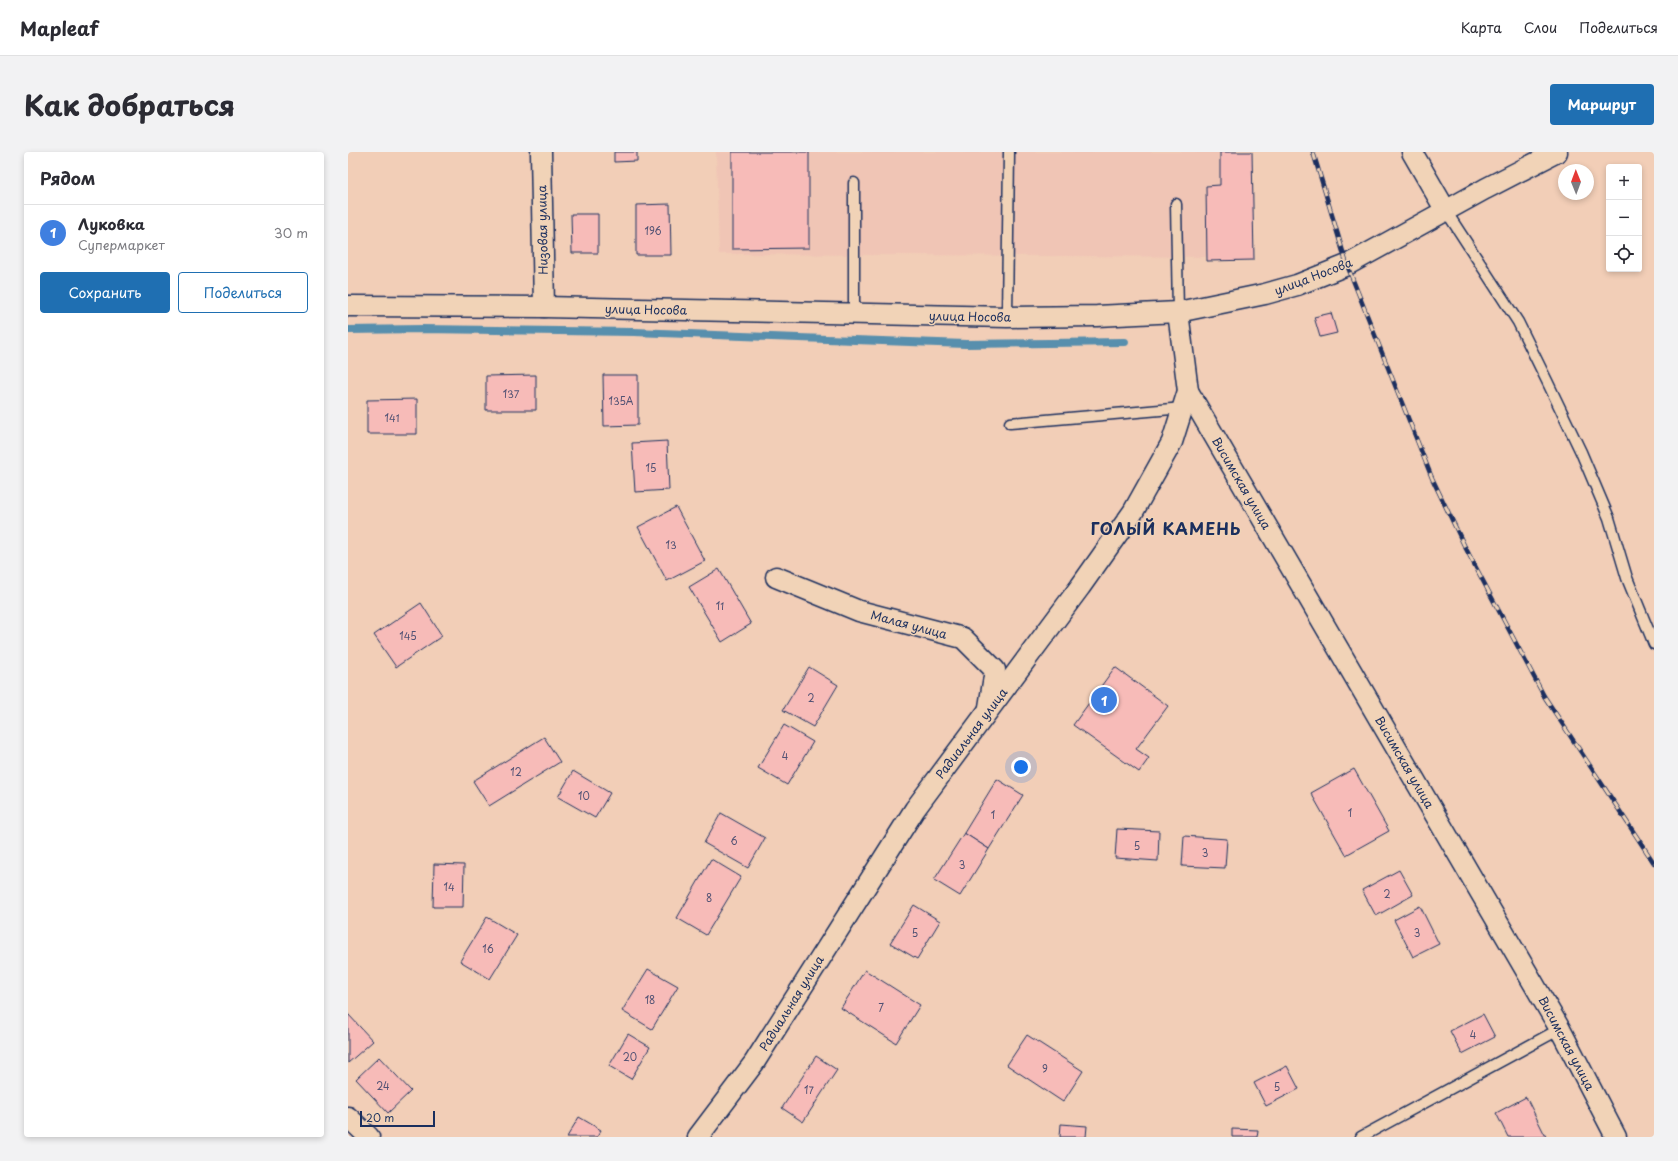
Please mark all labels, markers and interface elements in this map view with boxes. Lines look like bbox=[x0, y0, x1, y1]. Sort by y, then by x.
text: Mapleaf bbox=[20, 14, 98, 42]
text: Карта bbox=[1461, 17, 1502, 38]
text: Слои bbox=[1524, 17, 1557, 38]
text: Поделиться bbox=[1579, 17, 1658, 38]
text: Как добраться bbox=[24, 83, 235, 126]
button: Маршрут bbox=[1550, 84, 1654, 125]
north arrow bbox=[1558, 164, 1594, 200]
map controls bbox=[1606, 164, 1642, 272]
button: + bbox=[1606, 164, 1642, 200]
text: Рядом bbox=[40, 165, 95, 191]
street label: Низовая улица bbox=[532, 184, 552, 275]
button: − bbox=[1606, 200, 1642, 236]
text: Луковка bbox=[78, 212, 145, 235]
text: 1 bbox=[50, 223, 56, 242]
text: 30 m bbox=[274, 223, 308, 242]
house number: 196 bbox=[644, 223, 662, 238]
text: Супермаркет bbox=[78, 235, 165, 254]
button: locate bbox=[1606, 236, 1642, 272]
street label: улица Носова bbox=[1271, 253, 1355, 299]
button: Сохранить bbox=[40, 272, 170, 313]
button: Поделиться bbox=[178, 272, 308, 313]
street label: улица Носова bbox=[605, 299, 688, 319]
street label: улица Носова bbox=[929, 306, 1012, 326]
house number: 137 bbox=[503, 386, 520, 401]
house number: 135А bbox=[609, 393, 634, 408]
house number: 141 bbox=[385, 410, 400, 425]
street label: Висимская улица bbox=[1208, 433, 1276, 533]
house number: 15 bbox=[646, 460, 656, 475]
district label: ГОЛЫЙ КАМЕНЬ bbox=[1090, 516, 1242, 540]
house number: 13 bbox=[665, 537, 677, 552]
house number: 11 bbox=[716, 598, 724, 613]
street label: Малая улица bbox=[869, 605, 950, 643]
house number: 145 bbox=[399, 628, 417, 643]
street label: Радиальная улица bbox=[931, 683, 1011, 782]
pin: 1 bbox=[1091, 685, 1117, 715]
house number: 2 bbox=[807, 690, 815, 705]
street label: Висимская улица bbox=[1371, 712, 1439, 812]
house number: 4 bbox=[782, 748, 789, 763]
your location bbox=[1011, 757, 1031, 777]
house number: 12 bbox=[510, 764, 522, 779]
house number: 10 bbox=[578, 788, 590, 803]
house number: 1 bbox=[1348, 805, 1352, 820]
house number: 1 bbox=[991, 807, 995, 822]
house number: 6 bbox=[730, 833, 738, 848]
house number: 5 bbox=[1134, 838, 1140, 853]
house number: 3 bbox=[1202, 845, 1208, 860]
house number: 3 bbox=[959, 857, 965, 872]
house number: 14 bbox=[443, 879, 455, 894]
house number: 2 bbox=[1383, 886, 1391, 901]
house number: 8 bbox=[706, 890, 712, 905]
house number: 5 bbox=[912, 925, 918, 940]
house number: 3 bbox=[1414, 925, 1420, 940]
house number: 16 bbox=[482, 941, 494, 956]
street label: Радиальная улица bbox=[754, 951, 828, 1054]
house number: 18 bbox=[645, 992, 655, 1007]
street label: Висимская улица bbox=[1535, 993, 1600, 1094]
house number: 7 bbox=[878, 1000, 884, 1015]
house number: 4 bbox=[1470, 1027, 1477, 1042]
house number: 20 bbox=[623, 1049, 637, 1064]
house number: 9 bbox=[1042, 1061, 1048, 1076]
house number: 24 bbox=[376, 1078, 390, 1093]
house number: 5 bbox=[1274, 1079, 1280, 1094]
house number: 17 bbox=[804, 1082, 815, 1097]
scale bar bbox=[360, 1109, 435, 1128]
text: 20 m bbox=[366, 1109, 394, 1126]

